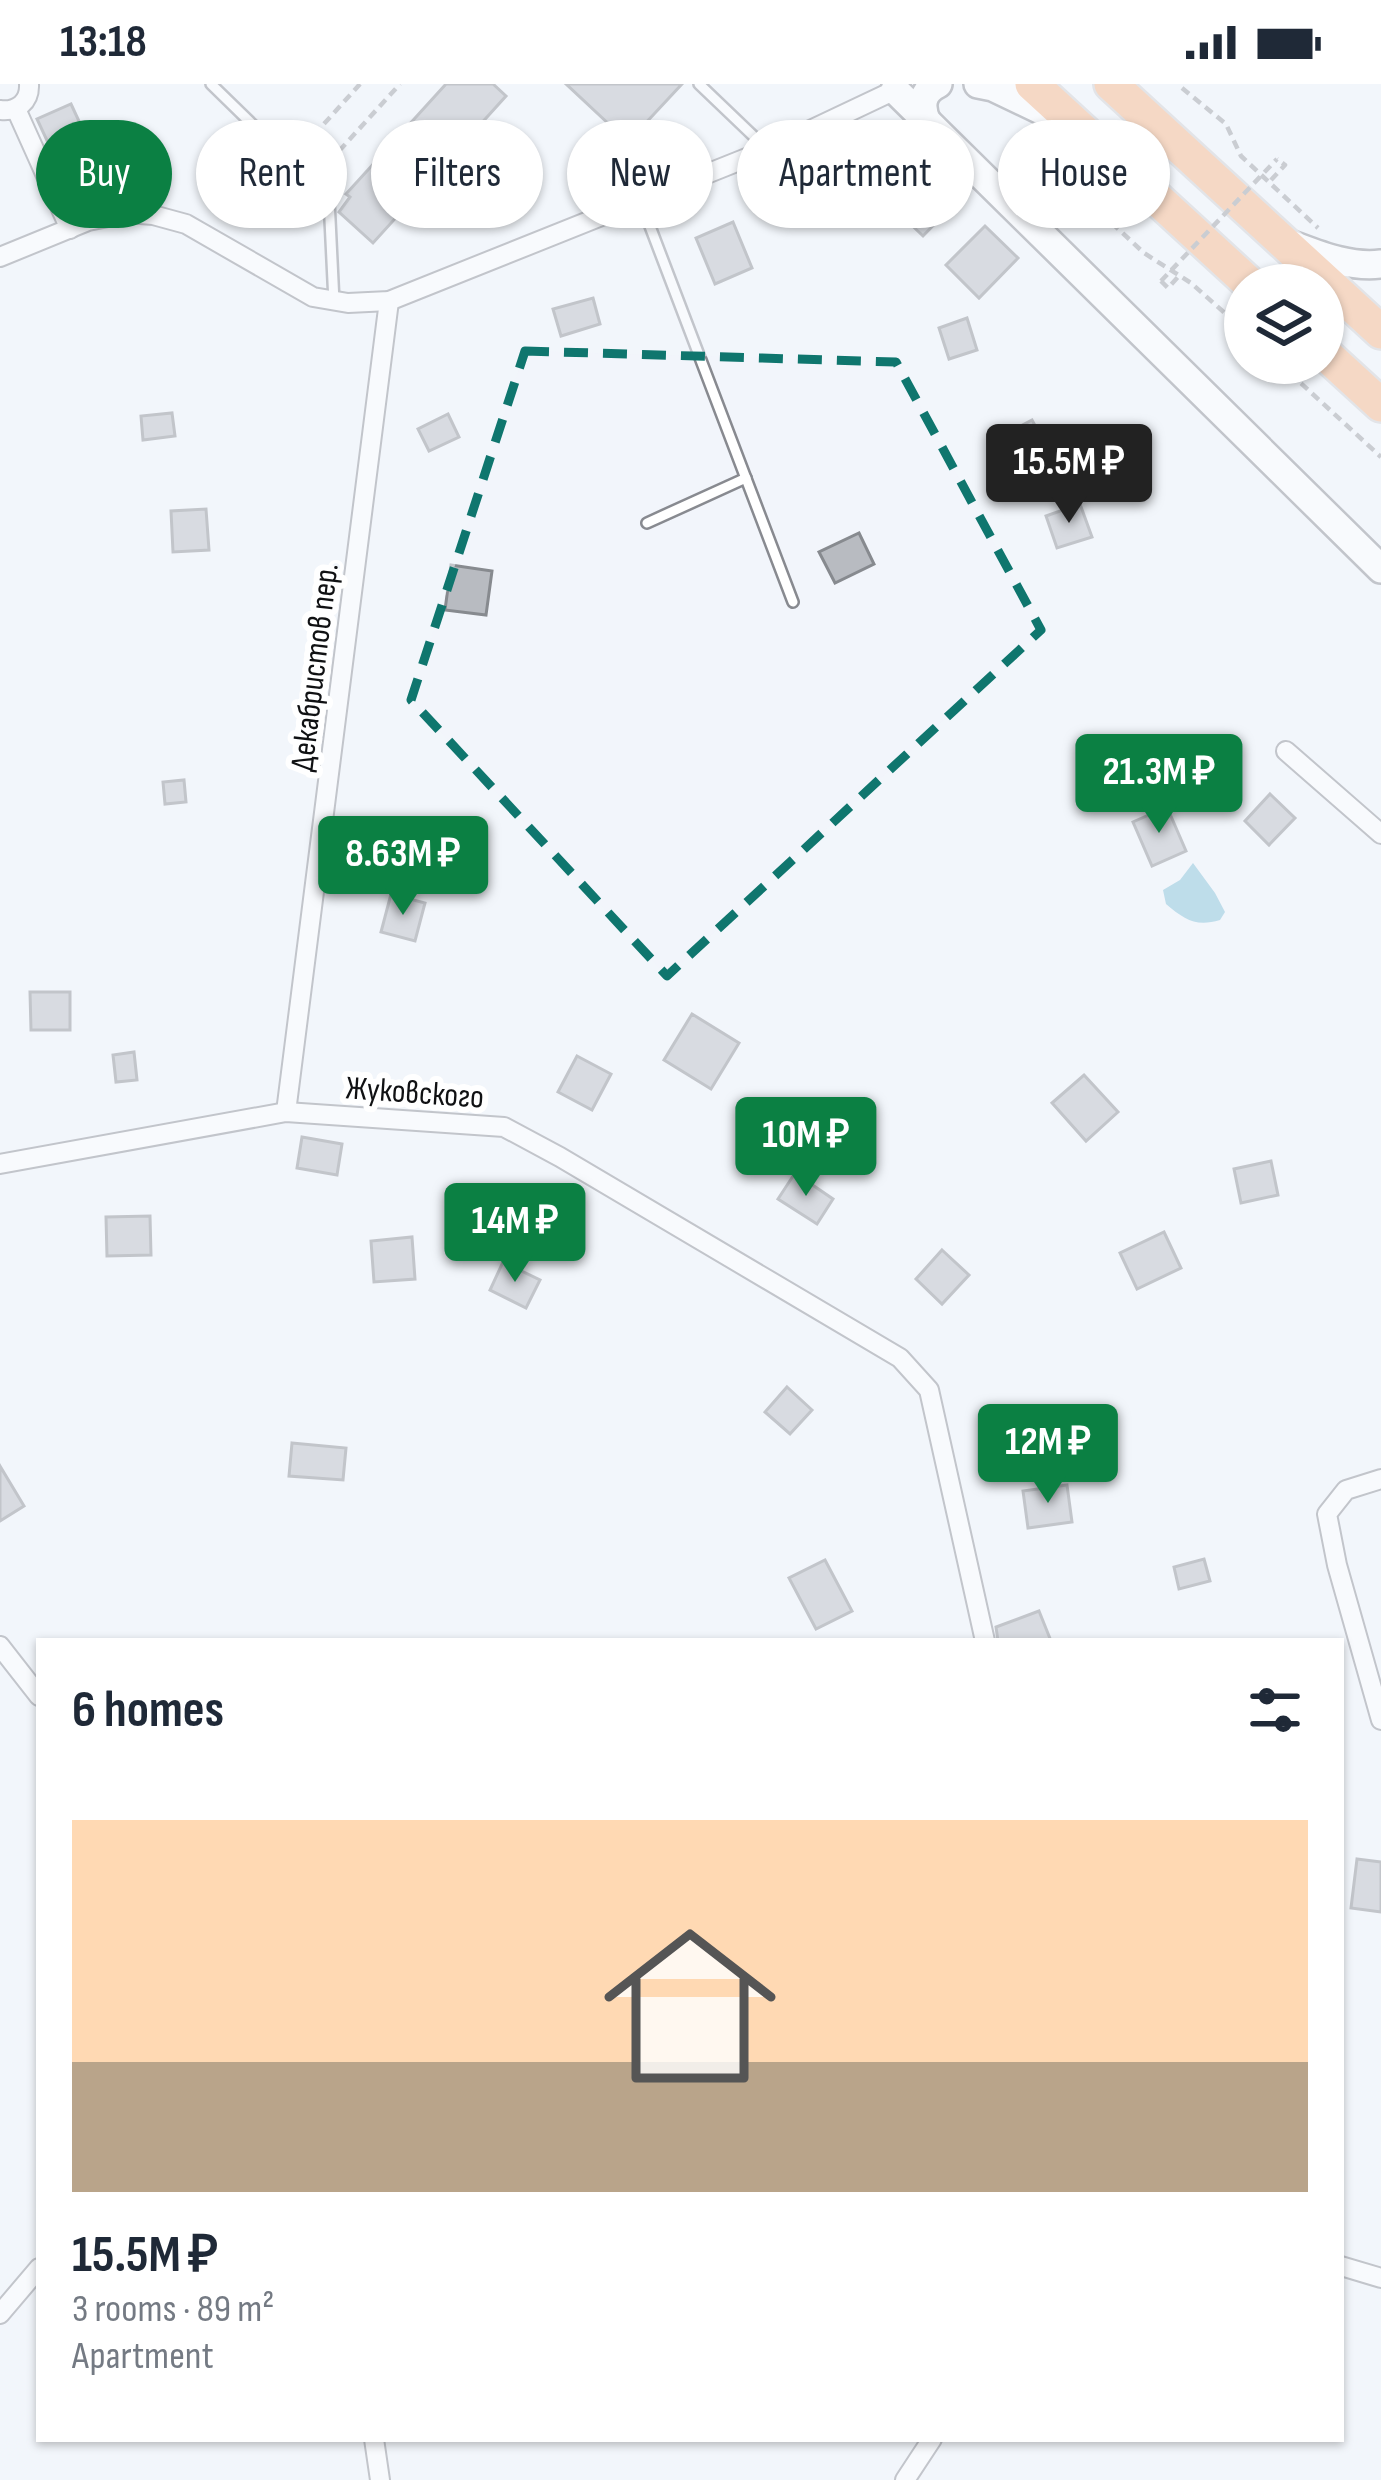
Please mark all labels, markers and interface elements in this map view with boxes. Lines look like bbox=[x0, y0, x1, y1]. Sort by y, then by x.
text: 13:18 bbox=[60, 15, 147, 70]
chip: Buy bbox=[36, 120, 172, 228]
chip: Rent bbox=[196, 120, 347, 228]
chip: Filters bbox=[371, 120, 543, 228]
chip: New bbox=[567, 120, 713, 228]
chip: Apartment bbox=[737, 120, 974, 228]
chip: House bbox=[998, 120, 1170, 228]
map controls bbox=[1224, 264, 1344, 384]
button: layers bbox=[1224, 264, 1344, 384]
pin: 15.5M ₽ bbox=[958, 424, 1180, 526]
text: 15.5M ₽ bbox=[1013, 439, 1125, 486]
street label: Декабристов пер. bbox=[282, 561, 348, 773]
pin: 21.3M ₽ bbox=[1048, 734, 1270, 836]
text: 21.3M ₽ bbox=[1102, 749, 1216, 796]
pin: 8.63M ₽ bbox=[292, 816, 514, 918]
text: 8.63M ₽ bbox=[345, 831, 461, 878]
street label: Жуковского bbox=[344, 1068, 485, 1118]
pin: 10M ₽ bbox=[722, 1097, 890, 1199]
text: 10M ₽ bbox=[762, 1112, 850, 1159]
pin: 14M ₽ bbox=[431, 1183, 599, 1285]
text: 14M ₽ bbox=[471, 1198, 559, 1245]
pin: 12M ₽ bbox=[964, 1404, 1132, 1506]
text: 12M ₽ bbox=[1005, 1419, 1091, 1466]
icon: filters bbox=[1242, 1677, 1308, 1743]
text: 6 homes bbox=[72, 1680, 224, 1741]
icon: home bbox=[582, 1898, 798, 2114]
text: 15.5M ₽ bbox=[72, 2225, 218, 2286]
text: 3 rooms · 89 m² bbox=[72, 2286, 274, 2333]
text: Apartment bbox=[72, 2333, 214, 2380]

